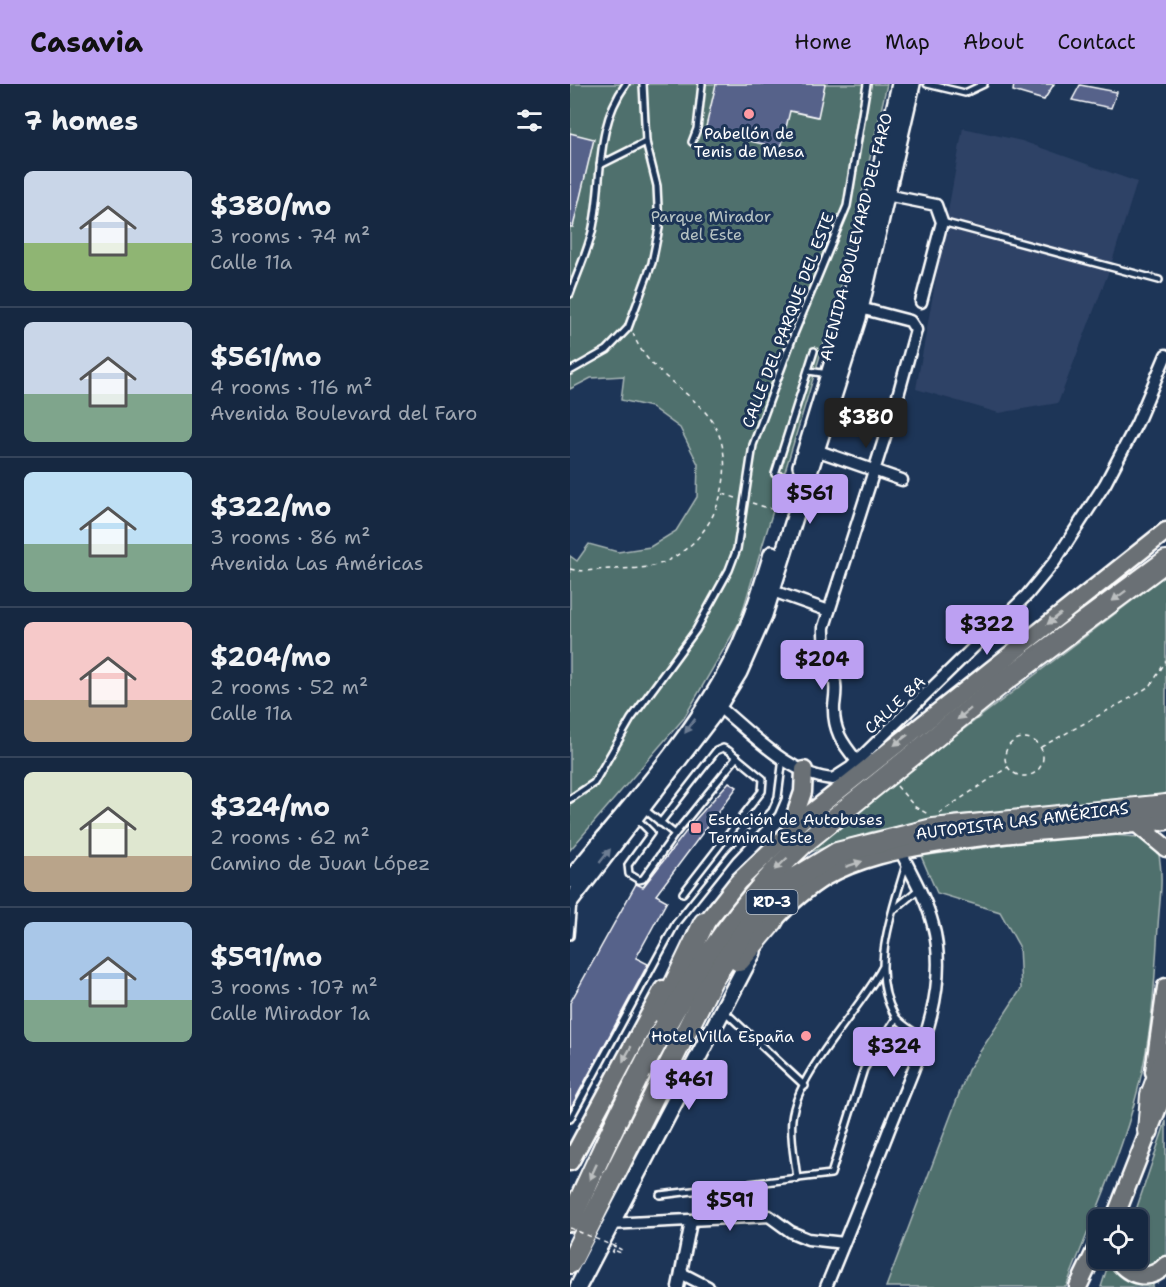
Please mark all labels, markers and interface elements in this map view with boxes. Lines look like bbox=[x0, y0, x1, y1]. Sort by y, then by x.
text: Casavia bbox=[30, 23, 143, 61]
text: Home bbox=[794, 28, 852, 56]
text: Map bbox=[885, 28, 930, 56]
text: About bbox=[963, 28, 1024, 56]
text: Contact bbox=[1057, 28, 1136, 56]
text: 7 homes bbox=[24, 103, 138, 138]
icon: filters bbox=[513, 104, 546, 137]
marker: Pabellón de Tenis de Mesa bbox=[742, 107, 756, 121]
street label: AVENIDA BOULEVARD DEL FARO bbox=[815, 111, 897, 363]
place label: Pabellón de Tenis de Mesa bbox=[694, 123, 804, 162]
text: $380/mo bbox=[210, 188, 331, 223]
icon: home bbox=[72, 195, 144, 267]
park label: Parque Mirador del Este bbox=[651, 206, 771, 245]
street label: CALLE DEL PARQUE DEL ESTE bbox=[737, 209, 839, 431]
text: 3 rooms · 74 m² bbox=[210, 223, 370, 249]
text: Calle 11a bbox=[210, 249, 292, 275]
text: $561/mo bbox=[210, 339, 322, 374]
icon: home bbox=[72, 346, 144, 418]
text: 4 rooms · 116 m² bbox=[210, 374, 372, 400]
pin: $380 bbox=[830, 398, 902, 449]
text: Avenida Boulevard del Faro bbox=[210, 400, 477, 426]
text: $380 bbox=[838, 404, 894, 430]
pin: $561 bbox=[774, 474, 846, 525]
text: $561 bbox=[786, 480, 834, 506]
text: $322/mo bbox=[210, 489, 331, 524]
icon: home bbox=[72, 496, 144, 568]
text: 3 rooms · 86 m² bbox=[210, 524, 370, 550]
text: Avenida Las Américas bbox=[210, 550, 424, 576]
one-way arrow bbox=[1112, 589, 1127, 601]
pin: $322 bbox=[951, 605, 1023, 656]
text: $322 bbox=[960, 611, 1014, 637]
one-way arrow bbox=[1046, 613, 1062, 626]
text: $204/mo bbox=[210, 639, 331, 674]
pin: $204 bbox=[786, 640, 858, 691]
icon: home bbox=[72, 646, 144, 718]
text: $204 bbox=[795, 646, 849, 672]
street label: CALLE 8A bbox=[860, 671, 930, 739]
text: 2 rooms · 52 m² bbox=[210, 674, 368, 700]
text: Calle 11a bbox=[210, 700, 292, 726]
one-way arrow bbox=[956, 708, 972, 721]
one-way arrow bbox=[685, 718, 697, 733]
one-way arrow bbox=[893, 733, 909, 746]
text: $324/mo bbox=[210, 789, 330, 824]
icon: home bbox=[72, 796, 144, 868]
street label: AUTOPISTA LAS AMÉRICAS bbox=[914, 798, 1130, 844]
place label: Estación de Autobuses Terminal Este bbox=[708, 809, 883, 848]
marker: Estación de Autobuses Terminal Este bbox=[689, 821, 703, 835]
text: 2 rooms · 62 m² bbox=[210, 824, 370, 850]
one-way arrow bbox=[599, 848, 611, 863]
text: Camino de Juan López bbox=[210, 850, 430, 876]
one-way arrow bbox=[773, 857, 788, 871]
one-way arrow bbox=[845, 859, 863, 868]
road number: RD-3 bbox=[746, 890, 798, 914]
text: $591/mo bbox=[210, 939, 322, 974]
icon: home bbox=[72, 946, 144, 1018]
text: 3 rooms · 107 m² bbox=[210, 974, 378, 1000]
text: Calle Mirador 1a bbox=[210, 1000, 370, 1026]
place label: Hotel Villa España bbox=[651, 1026, 794, 1047]
pin: $324 bbox=[858, 1027, 930, 1078]
marker: Hotel Villa España bbox=[799, 1029, 813, 1043]
text: $324 bbox=[867, 1033, 921, 1059]
one-way arrow bbox=[622, 1045, 632, 1062]
pin: $461 bbox=[653, 1060, 725, 1111]
text: $461 bbox=[665, 1066, 713, 1092]
one-way arrow bbox=[588, 1164, 597, 1181]
pin: $591 bbox=[694, 1181, 766, 1232]
text: $591 bbox=[706, 1187, 754, 1213]
map controls bbox=[1088, 1209, 1148, 1269]
button: locate bbox=[1088, 1209, 1148, 1269]

